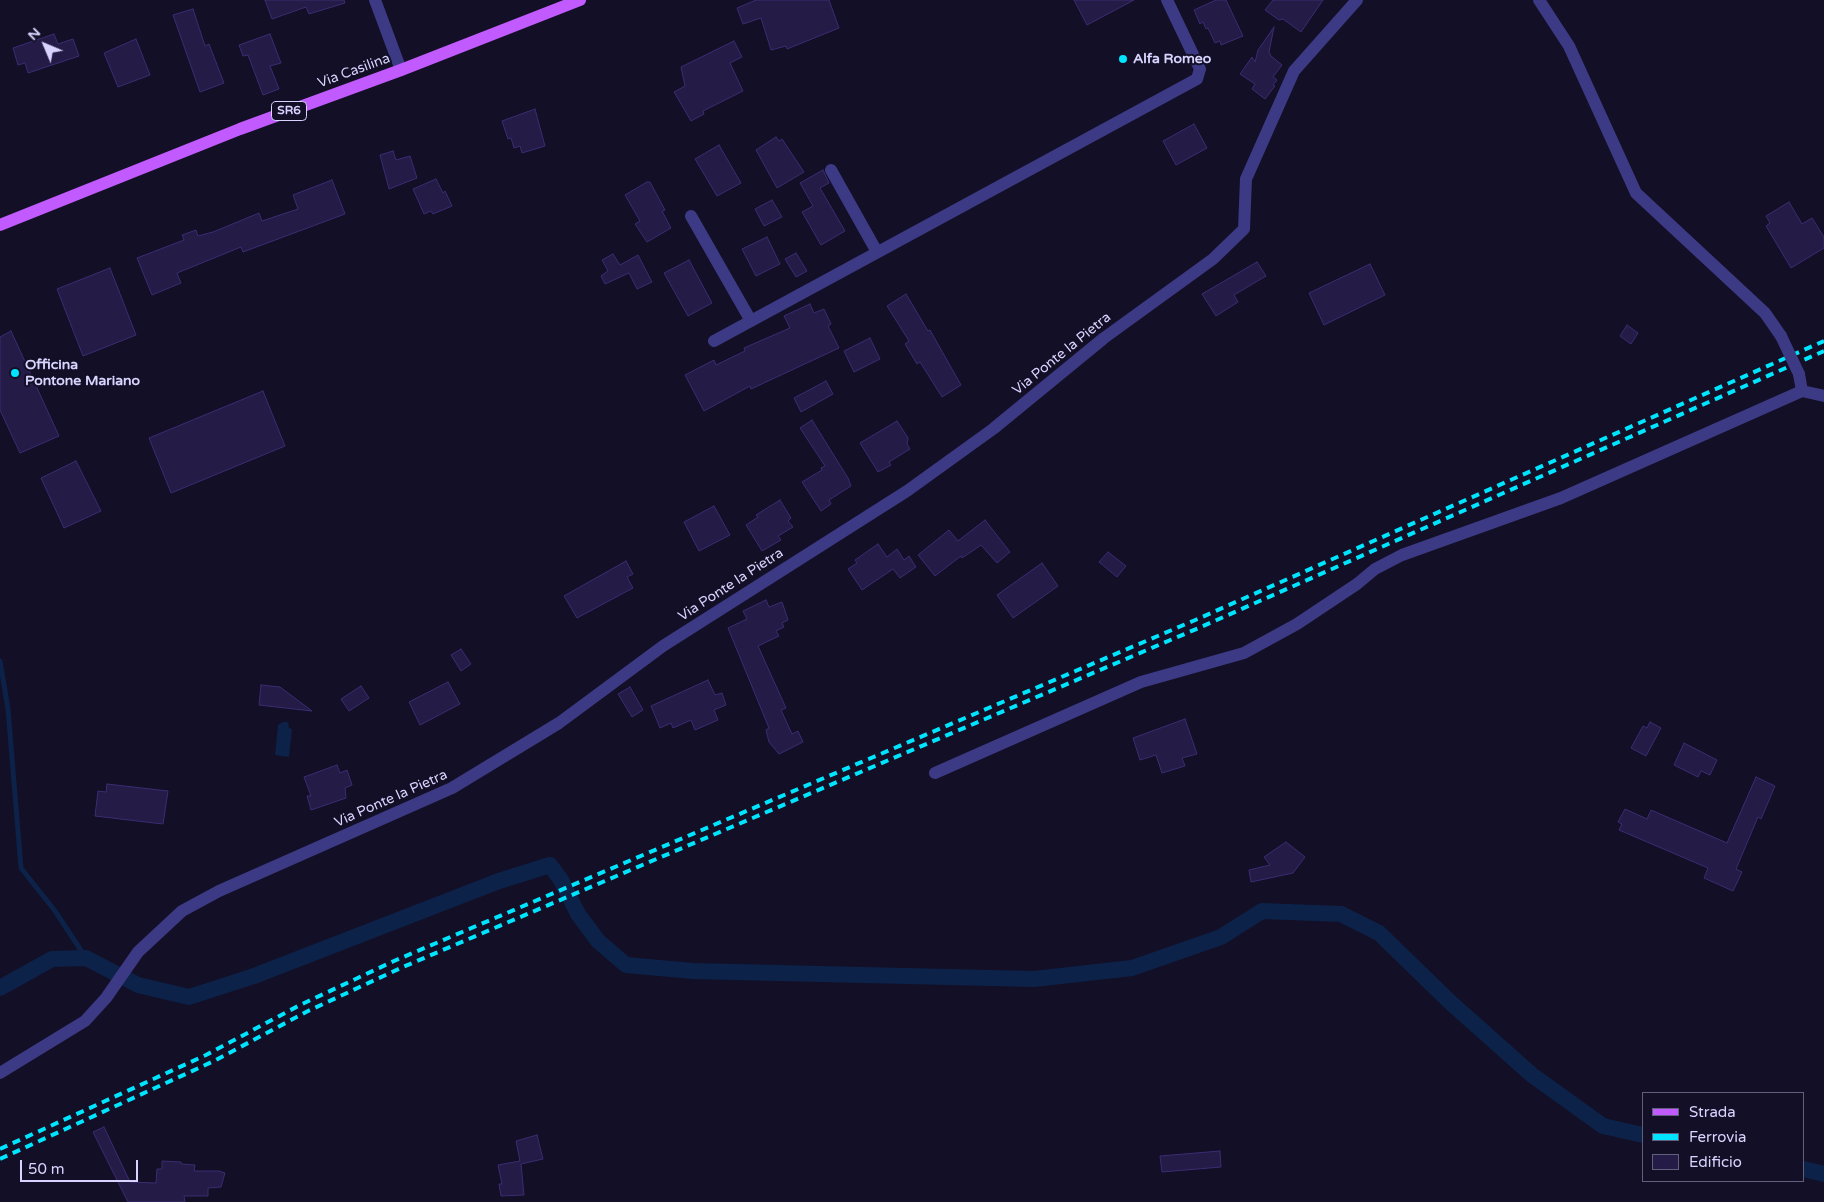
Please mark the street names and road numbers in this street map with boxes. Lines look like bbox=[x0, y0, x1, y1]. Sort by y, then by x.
street label: Via Casilina bbox=[316, 50, 392, 92]
road number: SR6 bbox=[272, 102, 306, 120]
street label: Via Ponte la Pietra bbox=[1009, 309, 1115, 399]
street label: Via Ponte la Pietra bbox=[675, 545, 787, 625]
street label: Via Ponte la Pietra bbox=[332, 767, 450, 831]

